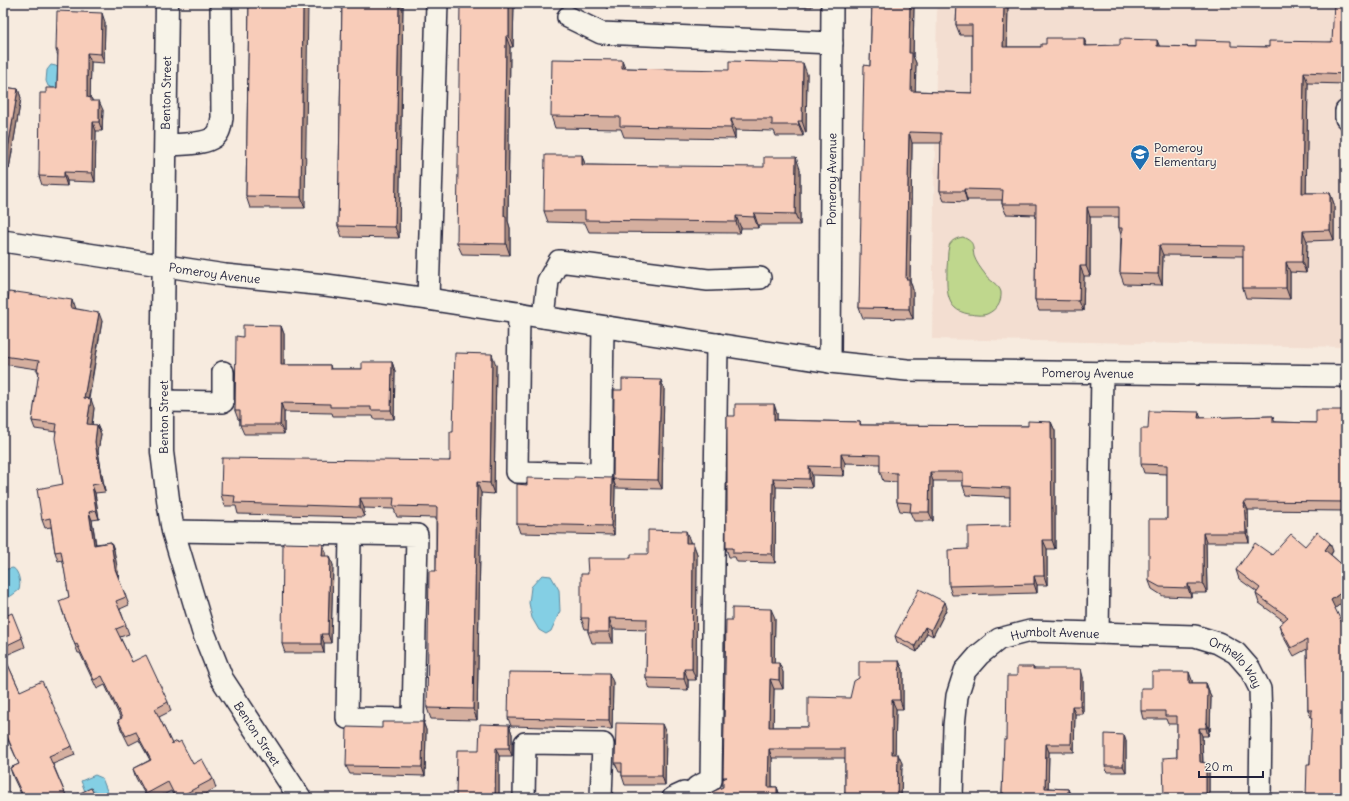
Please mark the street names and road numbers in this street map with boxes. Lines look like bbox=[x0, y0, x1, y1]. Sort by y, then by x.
street label: Benton Street bbox=[158, 56, 174, 130]
street label: Pomeroy Avenue bbox=[823, 133, 839, 225]
street label: Pomeroy Avenue bbox=[168, 259, 261, 286]
street label: Pomeroy Avenue bbox=[1041, 364, 1134, 381]
street label: Benton Street bbox=[156, 380, 171, 454]
street label: Humbolt Avenue bbox=[1009, 623, 1100, 643]
street label: Orthello Way bbox=[1207, 633, 1266, 690]
street label: Benton Street bbox=[231, 699, 284, 768]

